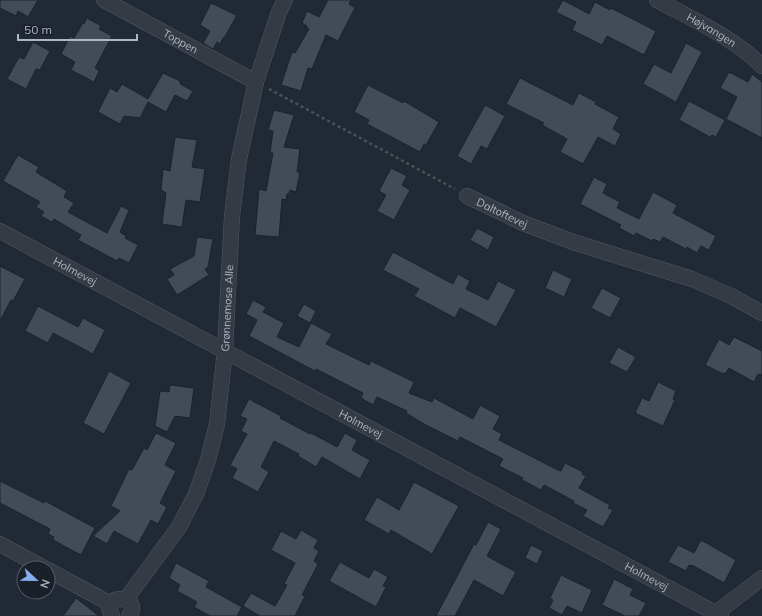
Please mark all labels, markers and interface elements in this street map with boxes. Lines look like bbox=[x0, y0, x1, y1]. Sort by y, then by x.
street label: Højvangen bbox=[684, 10, 739, 50]
scale bar bbox=[18, 16, 137, 42]
text: 50 m bbox=[24, 22, 52, 37]
street label: Toppen bbox=[161, 26, 201, 56]
street label: Daltoftevej bbox=[474, 195, 530, 231]
street label: Holmevej bbox=[51, 254, 99, 288]
street label: Grønnemose Alle bbox=[218, 264, 236, 352]
street label: Holmevej bbox=[337, 406, 385, 441]
street label: Holmevej bbox=[622, 559, 671, 594]
north arrow bbox=[16, 560, 56, 600]
text: N bbox=[37, 577, 53, 590]

